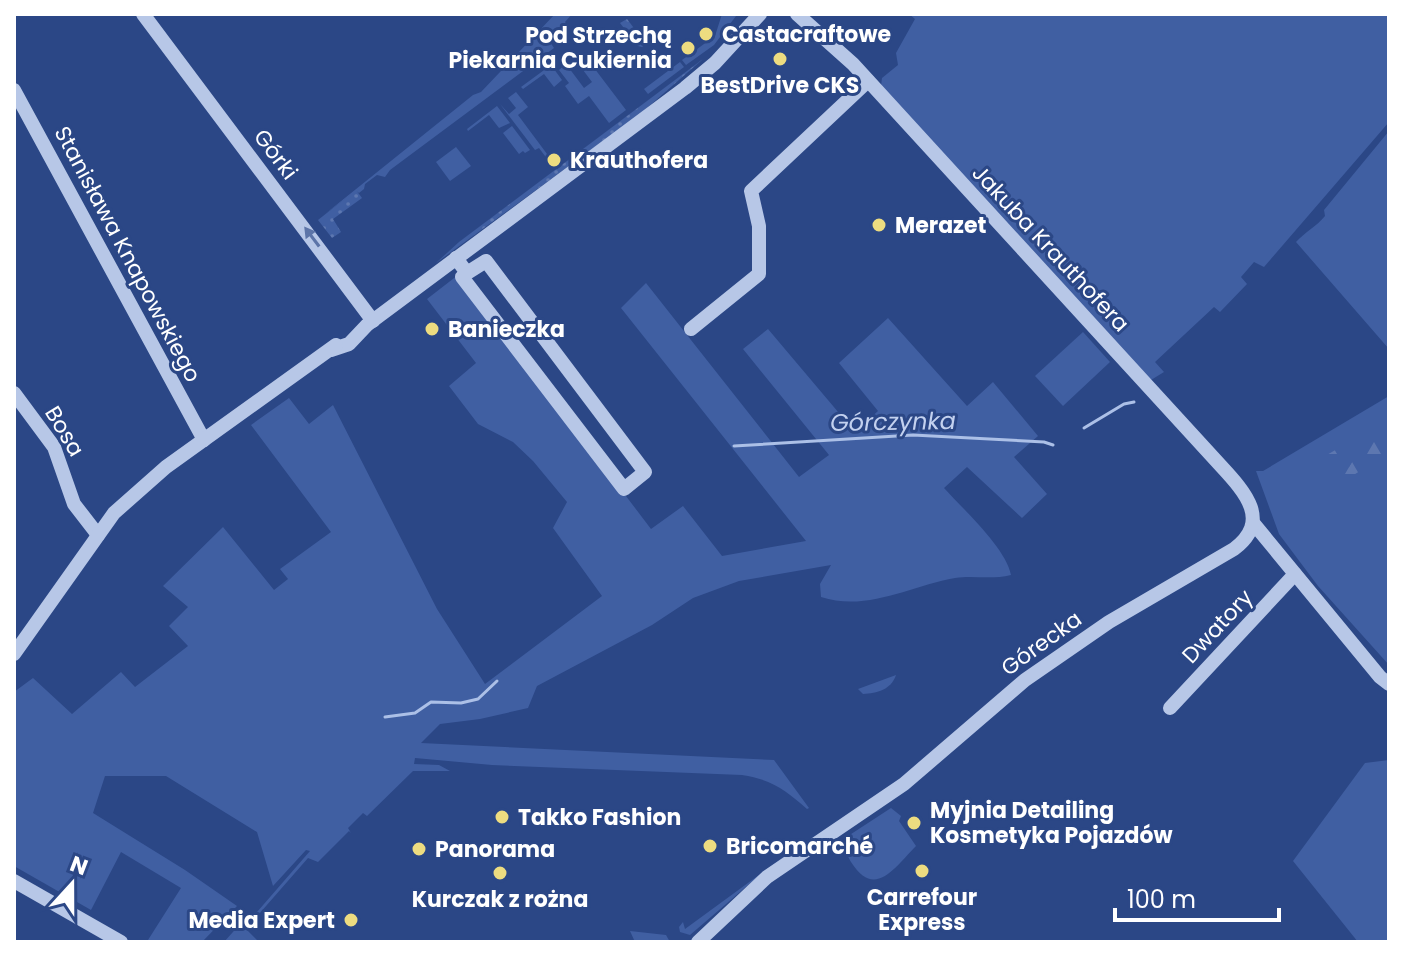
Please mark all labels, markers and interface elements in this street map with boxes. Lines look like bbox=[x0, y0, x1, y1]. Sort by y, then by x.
place label: Castacraftowe bbox=[722, 19, 891, 50]
place label: Pod Strzechą Piekarnia Cukiernia bbox=[448, 20, 672, 76]
marker: Castacraftowe bbox=[697, 25, 715, 43]
marker: Pod Strzechą Piekarnia Cukiernia bbox=[679, 39, 697, 57]
marker: BestDrive CKS bbox=[771, 50, 789, 68]
place label: BestDrive CKS bbox=[701, 70, 859, 101]
street label: Stanisława Knapowskiego bbox=[47, 121, 208, 388]
street label: Górki bbox=[246, 123, 305, 186]
place label: Krauthofera bbox=[570, 145, 708, 176]
marker: Krauthofera bbox=[545, 151, 563, 169]
street label: Jakuba Krauthofera bbox=[965, 158, 1136, 339]
place label: Merazet bbox=[895, 210, 987, 241]
marker: Merazet bbox=[870, 216, 888, 234]
one-way arrow bbox=[304, 226, 320, 247]
place label: Banieczka bbox=[448, 314, 565, 345]
marker: Banieczka bbox=[423, 320, 441, 338]
street label: Bosa bbox=[37, 400, 92, 462]
water label: Górczynka bbox=[830, 404, 956, 439]
street label: Dwatory bbox=[1175, 582, 1260, 670]
street label: Górecka bbox=[995, 604, 1088, 683]
place label: Myjnia Detailing Kosmetyka Pojazdów bbox=[930, 795, 1173, 851]
place label: Takko Fashion bbox=[518, 802, 681, 833]
marker: Takko Fashion bbox=[493, 808, 511, 826]
marker: Myjnia Detailing Kosmetyka Pojazdów bbox=[905, 814, 923, 832]
place label: Bricomarché bbox=[726, 831, 873, 862]
place label: Panorama bbox=[435, 834, 555, 865]
marker: Bricomarché bbox=[701, 837, 719, 855]
marker: Panorama bbox=[410, 840, 428, 858]
north arrow bbox=[32, 844, 112, 924]
text: N bbox=[66, 848, 92, 883]
marker: Carrefour Express bbox=[913, 862, 931, 880]
marker: Kurczak z rożna bbox=[491, 864, 509, 882]
scale bar bbox=[1115, 872, 1279, 922]
place label: Carrefour Express bbox=[867, 882, 977, 938]
text: 100 m bbox=[1127, 883, 1196, 916]
place label: Kurczak z rożna bbox=[412, 884, 588, 915]
place label: Media Expert bbox=[189, 905, 335, 936]
marker: Media Expert bbox=[342, 911, 360, 929]

